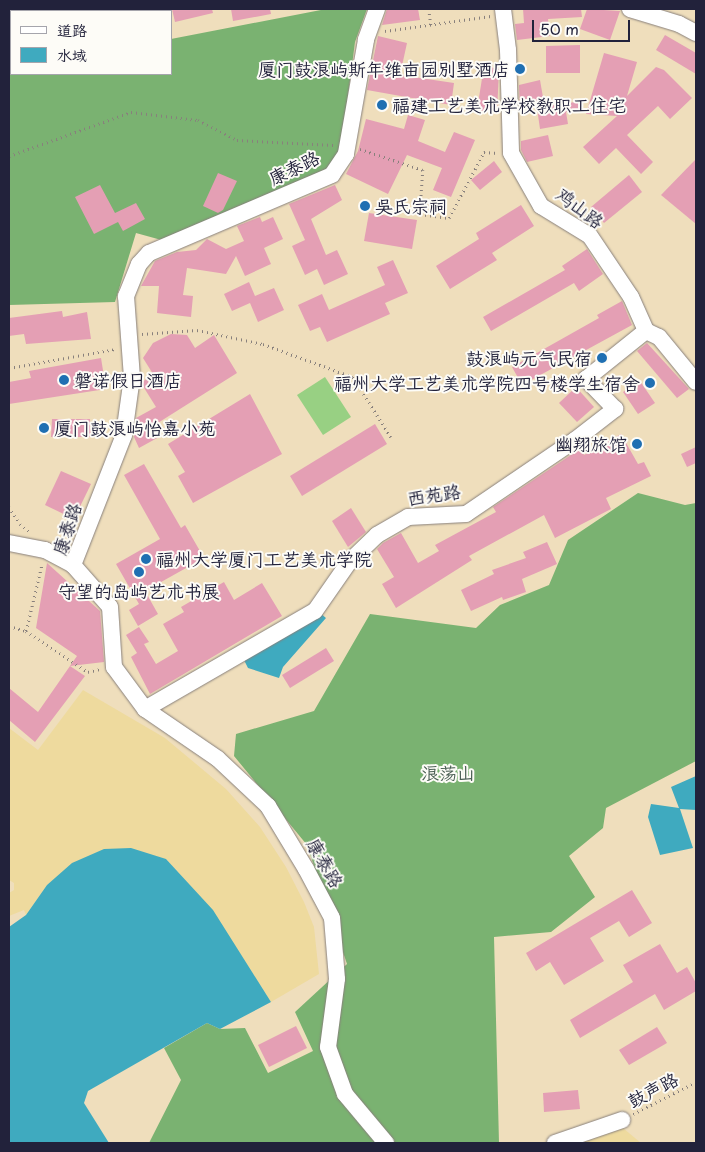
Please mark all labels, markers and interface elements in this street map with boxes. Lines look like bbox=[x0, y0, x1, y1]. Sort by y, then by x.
legend bbox=[10, 10, 172, 75]
scale bar bbox=[535, 10, 632, 42]
text: 50 m bbox=[540, 17, 579, 40]
text: 道路 bbox=[57, 18, 87, 41]
text: 水域 bbox=[57, 43, 87, 66]
place label: 厦门鼓浪屿斯年维亩园别墅酒店 bbox=[258, 58, 510, 80]
marker: 厦门鼓浪屿斯年维亩园别墅酒店 bbox=[514, 63, 526, 75]
place label: 福建工艺美术学校教职工住宅 bbox=[392, 94, 626, 116]
marker: 福建工艺美术学校教职工住宅 bbox=[376, 99, 388, 111]
street label: 康泰路 bbox=[265, 146, 323, 190]
street label: 鸡山路 bbox=[552, 183, 608, 233]
place label: 吴氏宗祠 bbox=[375, 195, 447, 217]
marker: 吴氏宗祠 bbox=[359, 200, 371, 212]
place label: 鼓浪屿元气民宿 bbox=[466, 347, 592, 369]
marker: 鼓浪屿元气民宿 bbox=[596, 352, 608, 364]
place label: 磐诺假日酒店 bbox=[74, 369, 182, 391]
place label: 福州大学工艺美术学院四号楼学生宿舍 bbox=[334, 372, 640, 394]
marker: 磐诺假日酒店 bbox=[58, 374, 70, 386]
marker: 福州大学工艺美术学院四号楼学生宿舍 bbox=[644, 377, 656, 389]
place label: 厦门鼓浪屿怡嘉小苑 bbox=[54, 417, 216, 439]
marker: 厦门鼓浪屿怡嘉小苑 bbox=[38, 422, 50, 434]
place label: 幽翔旅馆 bbox=[555, 433, 627, 455]
marker: 幽翔旅馆 bbox=[631, 438, 643, 450]
street label: 西苑路 bbox=[406, 480, 462, 510]
street label: 康泰路 bbox=[48, 500, 86, 558]
place label: 福州大学厦门工艺美术学院 bbox=[156, 548, 372, 570]
marker: 福州大学厦门工艺美术学院 bbox=[140, 553, 152, 565]
marker: 守望的岛屿艺术书展 bbox=[133, 566, 145, 578]
place label: 守望的岛屿艺术书展 bbox=[58, 580, 220, 602]
park label: 浪荡山 bbox=[421, 762, 475, 784]
street label: 康泰路 bbox=[302, 834, 348, 892]
street label: 鼓声路 bbox=[624, 1068, 682, 1112]

